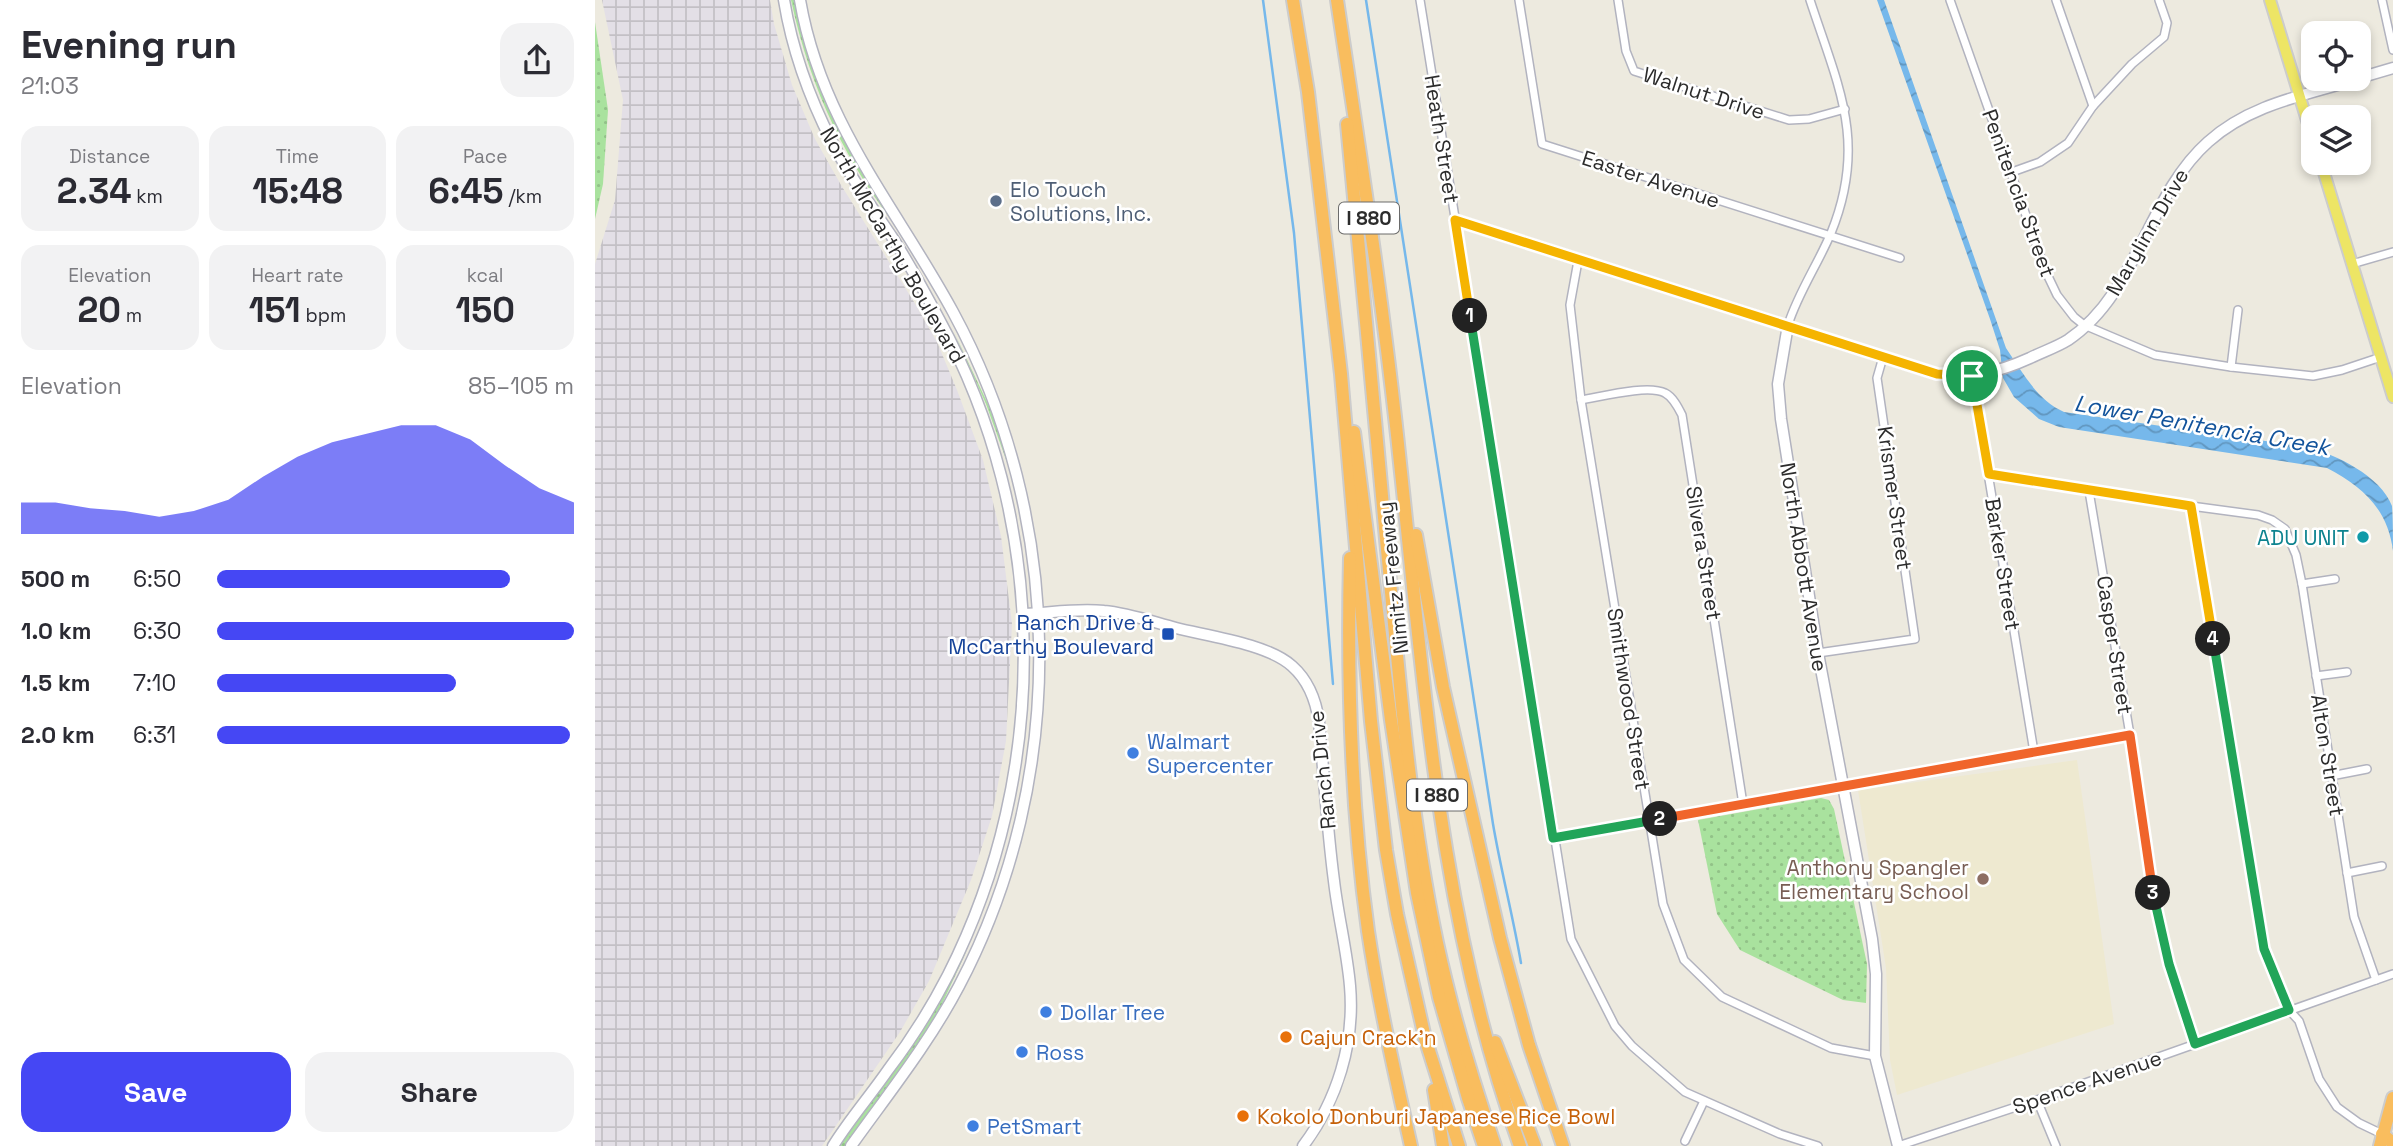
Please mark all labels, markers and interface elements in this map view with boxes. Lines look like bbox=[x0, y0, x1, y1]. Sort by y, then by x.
text: Evening run bbox=[21, 21, 237, 69]
map controls bbox=[2301, 21, 2371, 175]
button: locate bbox=[2301, 21, 2371, 91]
button: share bbox=[500, 23, 574, 97]
street label: Walnut Drive bbox=[1640, 61, 1768, 125]
text: 21:03 bbox=[21, 71, 79, 101]
street label: Heath Street bbox=[1419, 73, 1465, 205]
street label: Penitencia Street bbox=[1976, 105, 2062, 281]
button: layers bbox=[2301, 105, 2371, 175]
street label: North McCarthy Boulevard bbox=[814, 122, 972, 368]
text: Distance bbox=[69, 144, 150, 169]
text: Time bbox=[276, 144, 319, 169]
text: Pace bbox=[463, 144, 507, 169]
street label: Easter Avenue bbox=[1579, 144, 1723, 214]
street label: Marylinn Drive bbox=[2100, 163, 2194, 301]
text: 2.34 bbox=[57, 169, 131, 213]
text: 15:48 bbox=[252, 169, 343, 213]
text: 6:45 bbox=[428, 169, 504, 213]
place label: Elo Touch Solutions, Inc. bbox=[1010, 176, 1151, 227]
text: km bbox=[131, 184, 163, 209]
text: /km bbox=[504, 184, 542, 209]
marker: Elo Touch Solutions, Inc. bbox=[988, 193, 1004, 209]
road number: I 880 bbox=[1339, 202, 1399, 233]
text: Elevation bbox=[68, 263, 151, 288]
text: Heart rate bbox=[251, 263, 344, 288]
text: kcal bbox=[467, 263, 504, 288]
text: 20 bbox=[77, 288, 121, 332]
text: 151 bbox=[249, 288, 301, 332]
text: 150 bbox=[455, 288, 515, 332]
pin: 1 bbox=[1453, 298, 1487, 334]
text: m bbox=[121, 303, 142, 328]
text: bpm bbox=[301, 303, 346, 328]
text: 1 bbox=[1465, 303, 1474, 328]
pin bbox=[1942, 346, 2002, 406]
icon: arrive bbox=[1953, 357, 1991, 395]
text: Elevation bbox=[21, 371, 122, 401]
text: 85–105 m bbox=[468, 371, 574, 401]
water label: Lower Penitencia Creek bbox=[2072, 388, 2335, 463]
street label: Krismer Street bbox=[1872, 424, 1918, 572]
street label: North Abbott Avenue bbox=[1774, 460, 1834, 674]
street label: Silvera Street bbox=[1680, 484, 1728, 622]
street label: Barker Street bbox=[1979, 495, 2027, 633]
street label: Nimitz Freeway bbox=[1372, 500, 1414, 656]
place label: ADU UNIT bbox=[2257, 524, 2349, 551]
marker: ADU UNIT bbox=[2355, 529, 2371, 545]
text: 500 m bbox=[21, 564, 90, 594]
text: 6:50 bbox=[133, 564, 181, 594]
street label: Casper Street bbox=[2091, 574, 2139, 716]
street label: Smithwood Street bbox=[1601, 606, 1657, 792]
place label: Ranch Drive & McCarthy Boulevard bbox=[948, 609, 1154, 660]
text: 1.0 km bbox=[21, 616, 91, 646]
text: 6:30 bbox=[133, 616, 182, 646]
pin: 4 bbox=[2195, 622, 2231, 656]
marker: Ranch Drive & McCarthy Boulevard bbox=[1160, 626, 1176, 642]
text: 4 bbox=[2206, 626, 2219, 651]
text: 1.5 km bbox=[21, 668, 91, 698]
text: 7:10 bbox=[133, 668, 176, 698]
street label: Alton Street bbox=[2305, 692, 2351, 818]
street label: Ranch Drive bbox=[1302, 709, 1342, 831]
text: 2.0 km bbox=[21, 720, 95, 750]
text: 6:31 bbox=[133, 720, 176, 750]
place label: Walmart Supercenter bbox=[1147, 728, 1274, 779]
marker: Walmart Supercenter bbox=[1125, 745, 1141, 761]
road number: I 880 bbox=[1407, 780, 1467, 810]
pin: 2 bbox=[1643, 802, 1677, 836]
text: 2 bbox=[1654, 806, 1665, 831]
place label: Anthony Spangler Elementary School bbox=[1779, 854, 1969, 905]
marker: Anthony Spangler Elementary School bbox=[1975, 871, 1991, 887]
pin: 3 bbox=[2135, 876, 2171, 910]
text: 3 bbox=[2147, 880, 2158, 905]
place label: Dollar Tree bbox=[1060, 999, 1165, 1026]
marker: Dollar Tree bbox=[1038, 1004, 1054, 1020]
place label: Cajun Crack'n bbox=[1300, 1024, 1437, 1051]
marker: Cajun Crack'n bbox=[1278, 1029, 1294, 1045]
place label: Ross bbox=[1036, 1039, 1084, 1066]
marker: Ross bbox=[1014, 1044, 1030, 1060]
street label: Spence Avenue bbox=[2009, 1044, 2165, 1120]
button: Save bbox=[21, 1052, 291, 1132]
button: Share bbox=[305, 1052, 574, 1132]
place label: Kokolo Donburi Japanese Rice Bowl bbox=[1257, 1103, 1615, 1130]
marker: Kokolo Donburi Japanese Rice Bowl bbox=[1235, 1108, 1251, 1124]
place label: PetSmart bbox=[987, 1113, 1082, 1140]
marker: PetSmart bbox=[965, 1118, 981, 1134]

